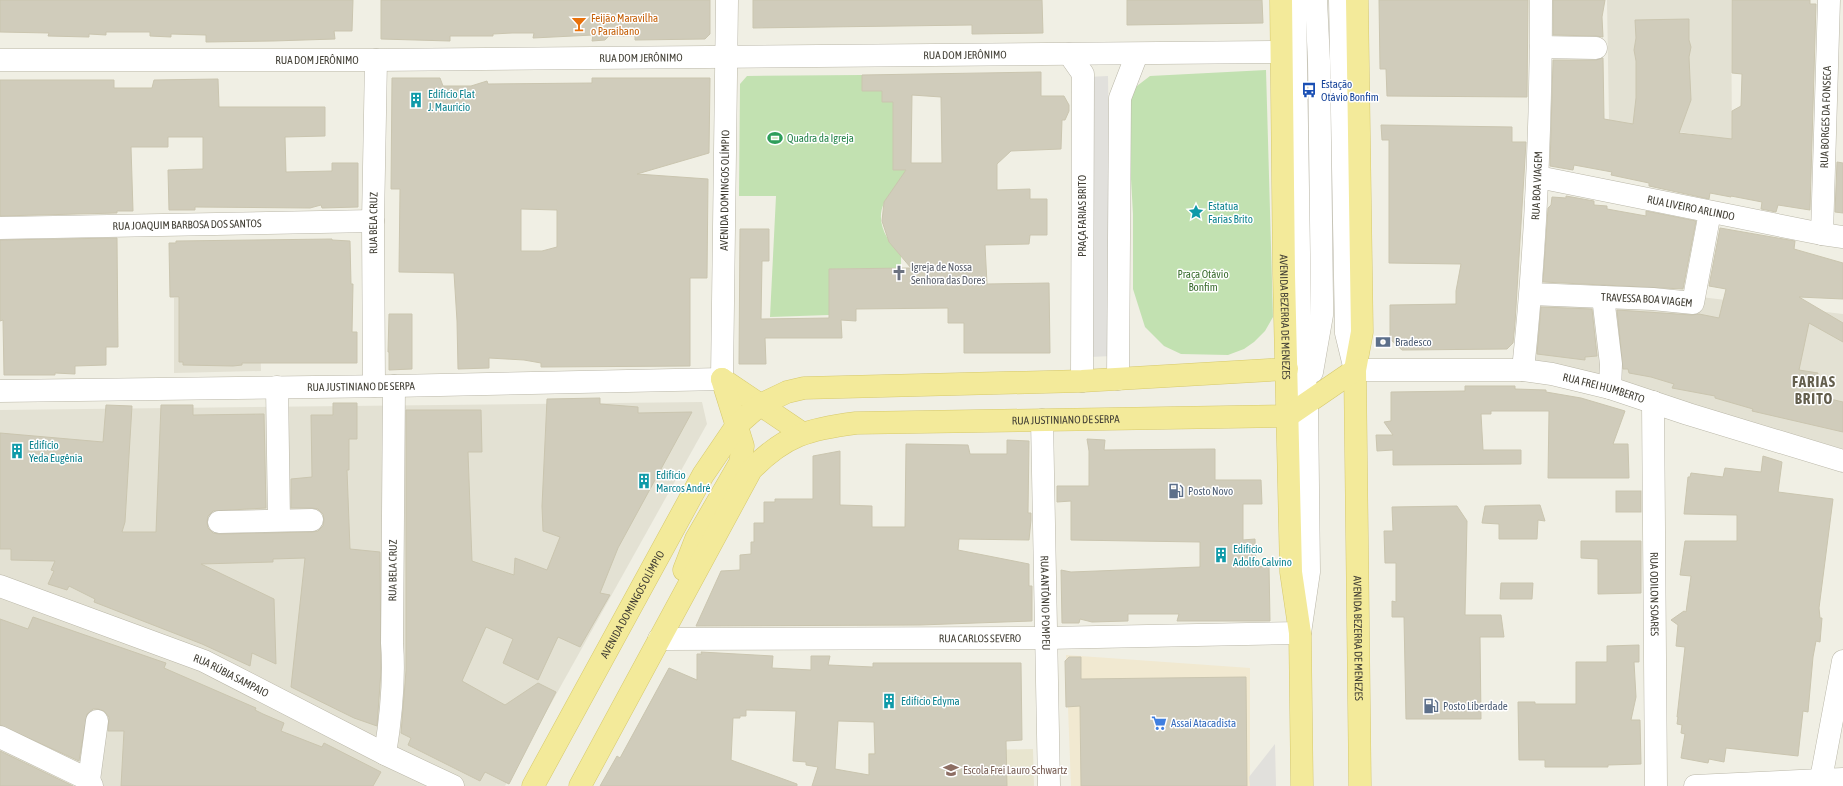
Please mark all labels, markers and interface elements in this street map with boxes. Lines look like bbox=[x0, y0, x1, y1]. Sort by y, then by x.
place label: Feijão Maravilha o Paraibano bbox=[591, 12, 658, 37]
bar icon: Feijão Maravilha o Paraibano bbox=[570, 15, 588, 33]
street label: RUA DOM JERÔNIMO bbox=[923, 48, 1007, 61]
street label: RUA DOM JERÔNIMO bbox=[599, 51, 683, 64]
street label: RUA DOM JERÔNIMO bbox=[275, 54, 359, 66]
street label: RUA BORGES DA FONSECA bbox=[1818, 65, 1833, 169]
place label: Estação Otávio Bonfim bbox=[1321, 78, 1379, 103]
bus stop icon: Estação Otávio Bonfim bbox=[1300, 81, 1318, 99]
place label: Edifício Flat J. Mauricio bbox=[428, 88, 475, 113]
building icon: Edifício Flat J. Mauricio bbox=[407, 91, 425, 109]
sports icon: Quadra da Igreja bbox=[766, 129, 784, 147]
street label: AVENIDA DOMINGOS OLÍMPIO bbox=[718, 130, 731, 251]
place label: Quadra da Igreja bbox=[787, 132, 854, 144]
street label: RUA BOA VIAGEM bbox=[1529, 151, 1544, 220]
street label: PRAÇA FARIAS BRITO bbox=[1076, 175, 1088, 257]
street label: RUA BELA CRUZ bbox=[367, 192, 380, 254]
street label: RUA LIVEIRO ARLINDO bbox=[1646, 193, 1736, 222]
place label: Estatua Farias Brito bbox=[1208, 200, 1253, 225]
place icon: Estatua Farias Brito bbox=[1187, 203, 1205, 221]
street label: RUA JOAQUIM BARBOSA DOS SANTOS bbox=[112, 217, 262, 232]
street label: AVENIDA BEZERRA DE MENEZES bbox=[1278, 254, 1292, 380]
place label: Igreja de Nossa Senhora das Dores bbox=[911, 261, 985, 286]
church icon: Igreja de Nossa Senhora das Dores bbox=[890, 264, 908, 282]
park label: Praça Otávio Bonfim bbox=[1177, 268, 1229, 293]
street label: TRAVESSA BOA VIAGEM bbox=[1601, 291, 1693, 309]
bank icon: Bradesco bbox=[1374, 333, 1392, 351]
place label: Bradesco bbox=[1395, 336, 1432, 348]
street label: RUA FREI HUMBERTO bbox=[1562, 371, 1646, 405]
district label: FARIAS BRITO bbox=[1792, 373, 1836, 407]
street label: RUA JUSTINIANO DE SERPA bbox=[307, 380, 416, 393]
street label: RUA JUSTINIANO DE SERPA bbox=[1012, 413, 1120, 426]
place label: Edifício Yeda Eugênia bbox=[29, 439, 83, 464]
building icon: Edifício Yeda Eugênia bbox=[8, 442, 26, 460]
place label: Edifício Marcos André bbox=[656, 469, 711, 494]
building icon: Edifício Marcos André bbox=[635, 472, 653, 490]
fuel station icon: Posto Novo bbox=[1167, 482, 1185, 500]
place label: Posto Novo bbox=[1188, 485, 1233, 497]
street label: RUA BELA CRUZ bbox=[386, 539, 399, 601]
place label: Edifício Adolfo Calvino bbox=[1233, 543, 1292, 568]
building icon: Edifício Adolfo Calvino bbox=[1212, 546, 1230, 564]
street label: AVENIDA DOMINGOS OLÍMPIO bbox=[598, 548, 667, 660]
street label: RUA ODILON SOARES bbox=[1648, 552, 1661, 636]
street label: RUA ANTÔNIO POMPEU bbox=[1039, 555, 1052, 651]
street label: AVENIDA BEZERRA DE MENEZES bbox=[1351, 576, 1365, 701]
street label: RUA CARLOS SEVERO bbox=[939, 632, 1021, 644]
street label: RUA RÚBIA SAMPAIO bbox=[192, 652, 271, 699]
building icon: Edifício Edyma bbox=[880, 692, 898, 710]
place label: Edifício Edyma bbox=[901, 695, 960, 707]
fuel station icon: Posto Liberdade bbox=[1422, 697, 1440, 715]
place label: Posto Liberdade bbox=[1443, 700, 1508, 712]
supermarket icon: Assaí Atacadista bbox=[1150, 714, 1168, 732]
place label: Assaí Atacadista bbox=[1171, 717, 1236, 729]
school or university icon: Escola Frei Lauro Schwartz bbox=[942, 761, 960, 779]
place label: Escola Frei Lauro Schwartz bbox=[963, 764, 1067, 776]

